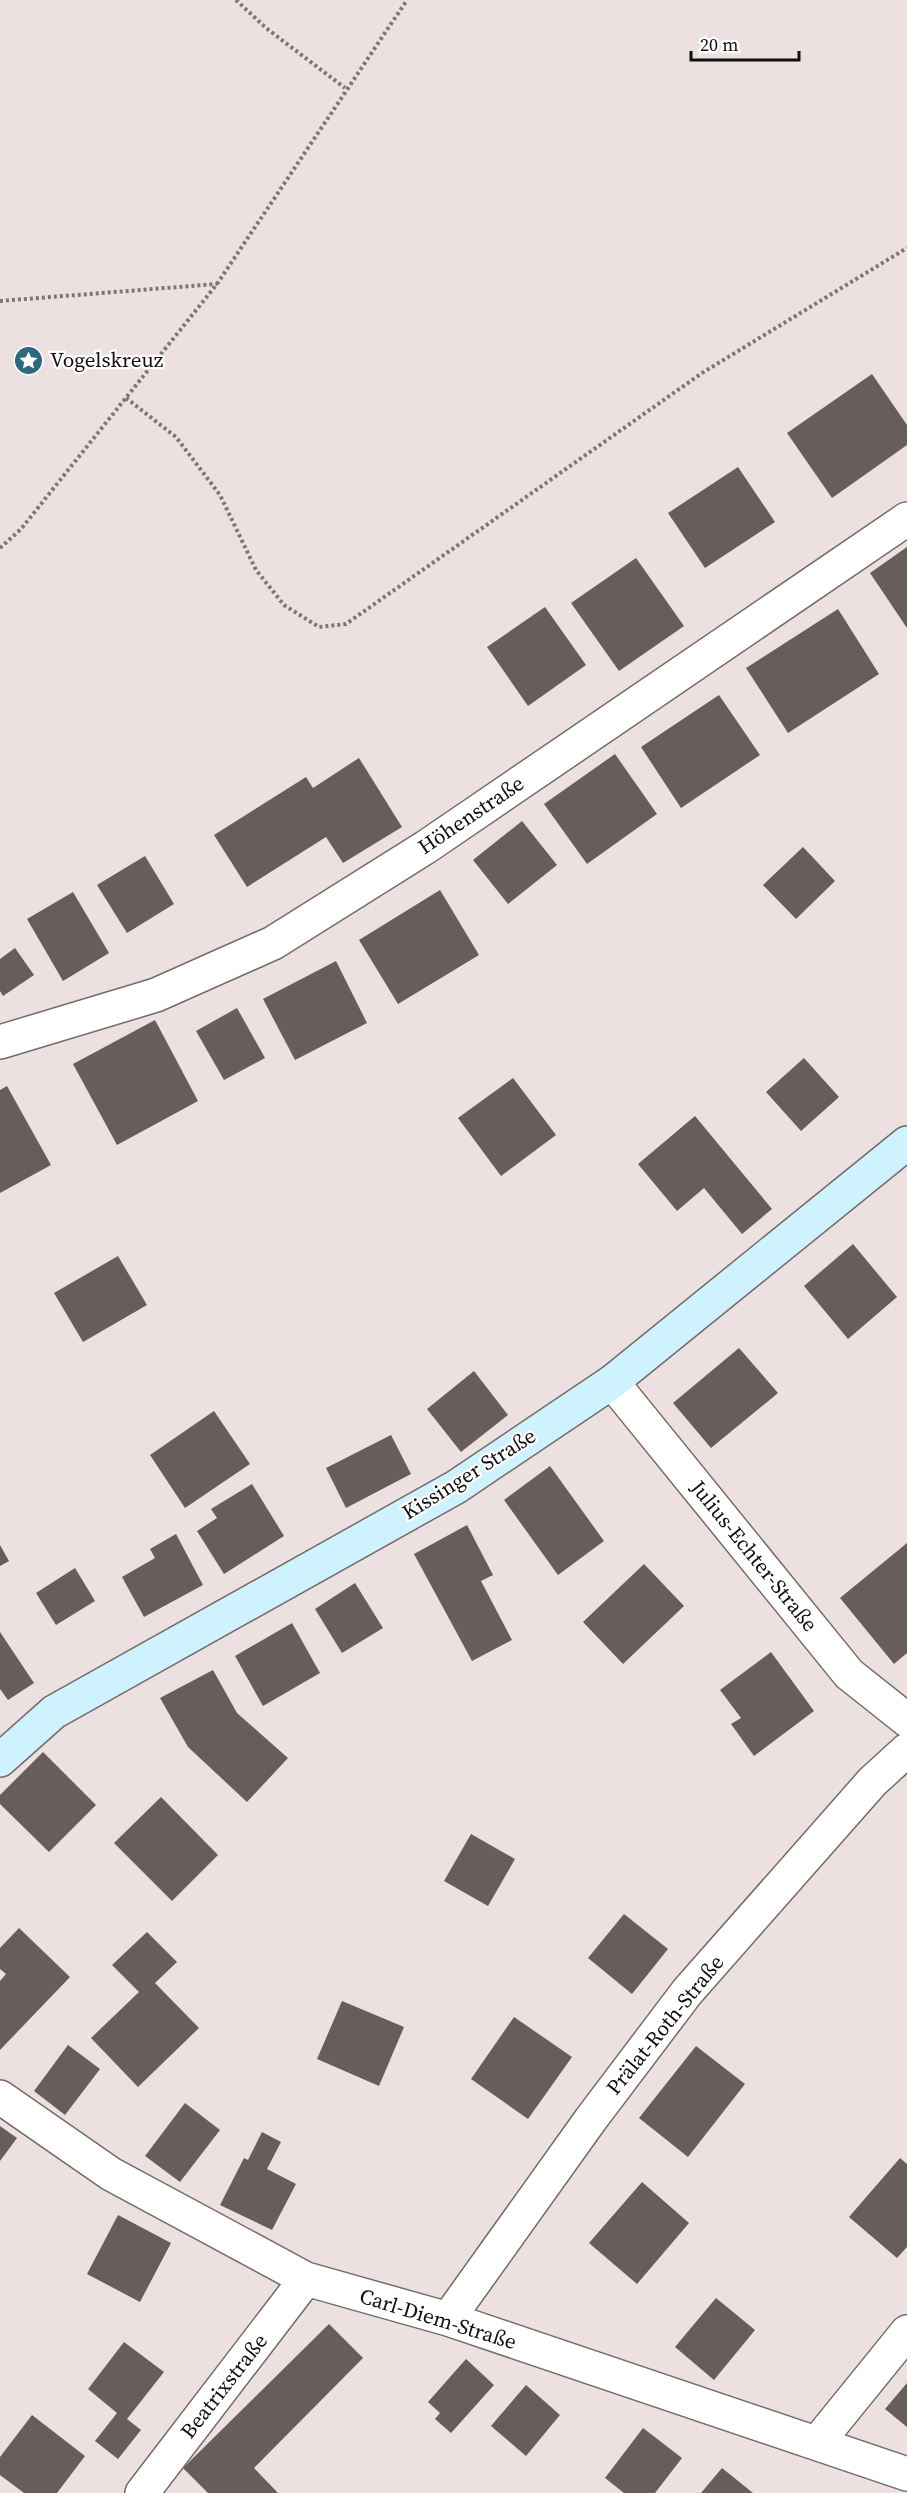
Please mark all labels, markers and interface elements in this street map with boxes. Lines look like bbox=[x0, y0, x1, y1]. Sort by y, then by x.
scale bar bbox=[691, 24, 799, 62]
text: 20 m bbox=[700, 32, 738, 57]
place icon: Vogelskreuz bbox=[13, 344, 45, 376]
place label: Vogelskreuz bbox=[50, 345, 164, 374]
street label: Höhenstraße bbox=[412, 768, 529, 861]
street label: Kissinger Straße bbox=[396, 1421, 541, 1526]
street label: Julius-Echter-Straße bbox=[684, 1473, 825, 1638]
street label: Prälat-Roth-Straße bbox=[599, 1949, 730, 2101]
street label: Carl-Diem-Straße bbox=[356, 2281, 520, 2356]
street label: Beatrixstraße bbox=[173, 2327, 274, 2444]

